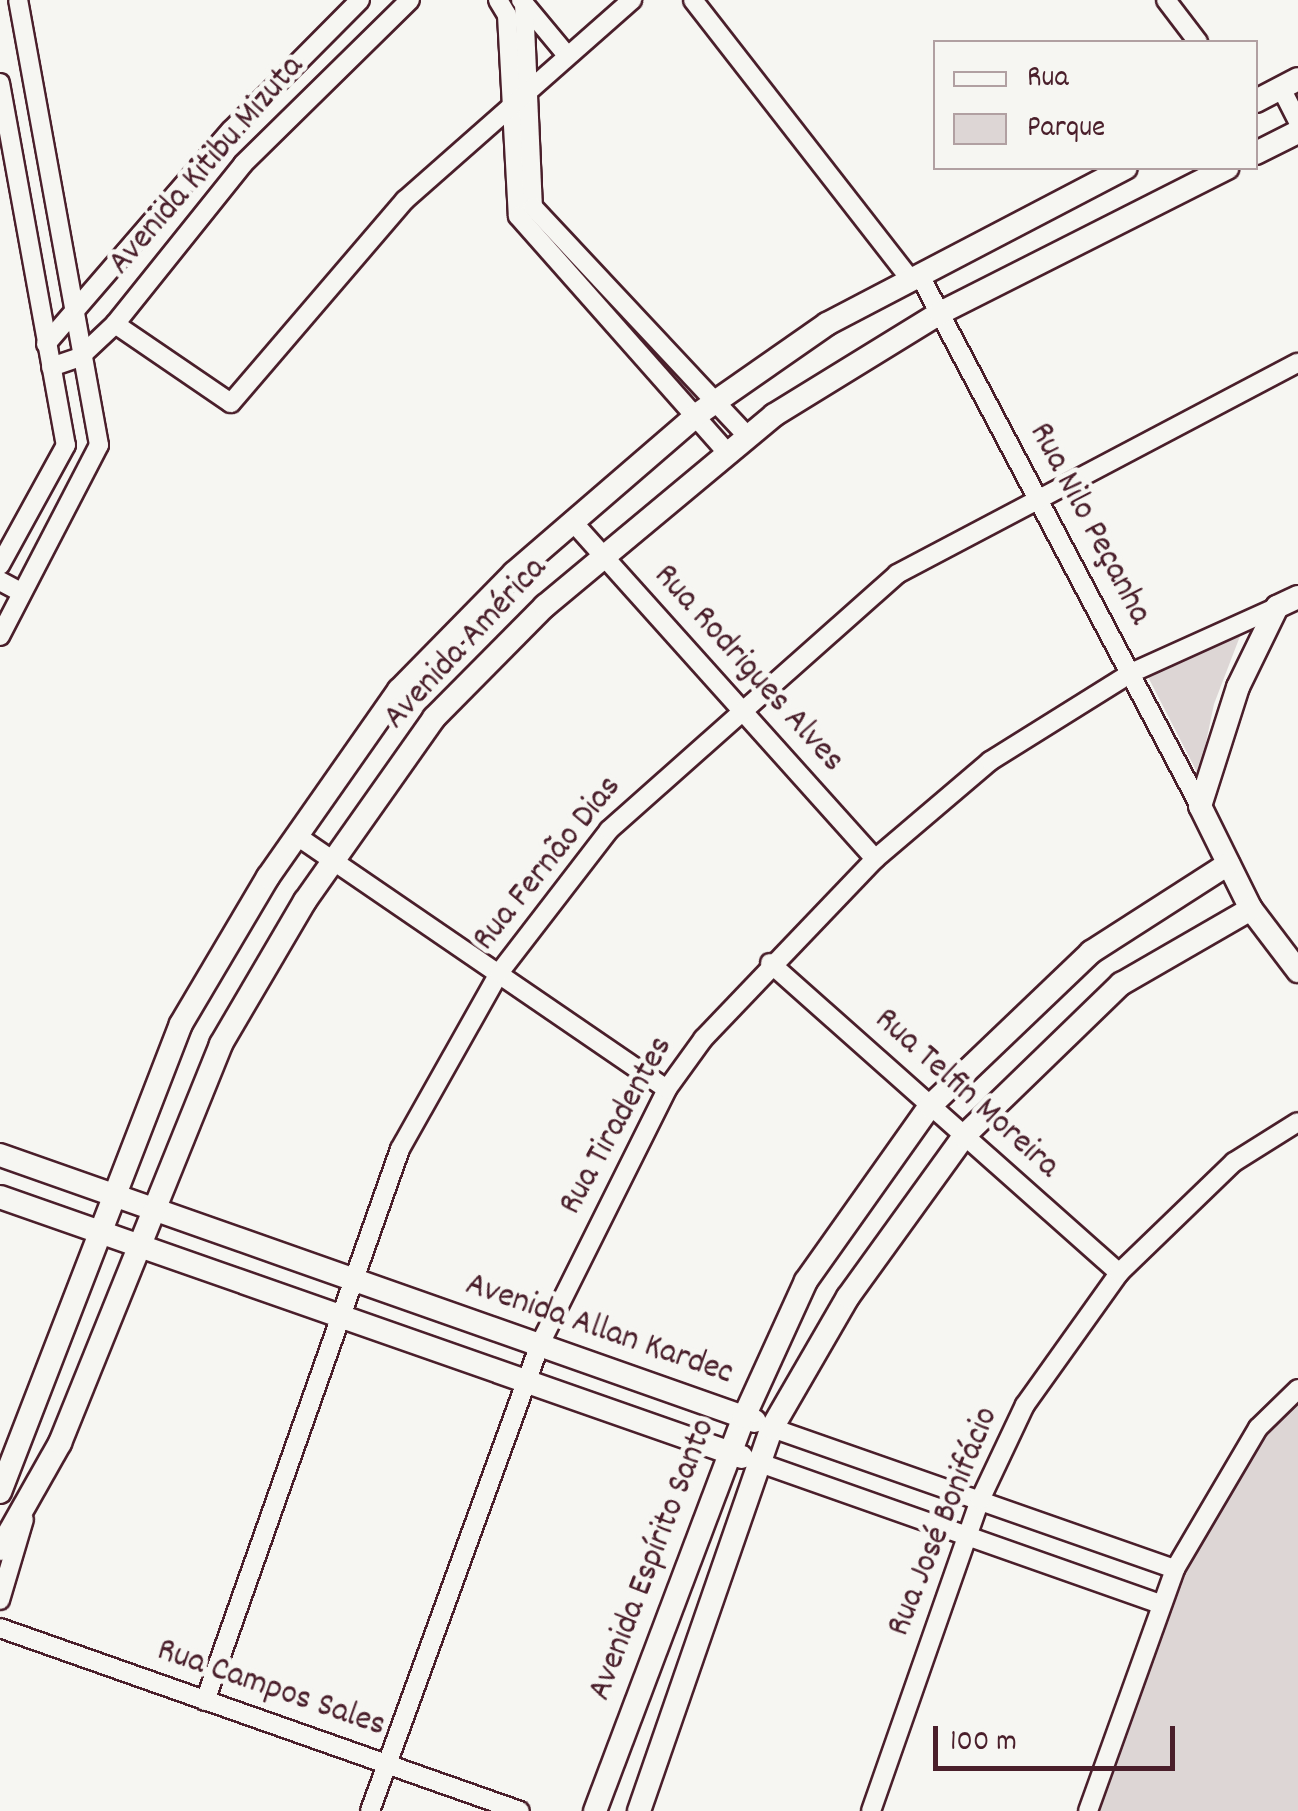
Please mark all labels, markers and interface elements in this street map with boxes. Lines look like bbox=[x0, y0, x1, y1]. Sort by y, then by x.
legend bbox=[933, 40, 1258, 170]
street label: Avenida Kitibu Mizuta bbox=[100, 48, 314, 284]
text: Rua bbox=[1027, 58, 1069, 101]
text: Parque bbox=[1027, 108, 1105, 151]
street label: Rua Nilo Peçanha bbox=[1018, 416, 1160, 632]
street label: Avenida América bbox=[375, 549, 557, 739]
street label: Rua Rodrigues Alves bbox=[643, 556, 853, 782]
street label: Rua Fernão Dias bbox=[465, 768, 631, 960]
street label: Rua Telfin Moreira bbox=[865, 1000, 1067, 1188]
street label: Rua Tiradentes bbox=[551, 1029, 683, 1223]
street label: Avenida Allan Kardec bbox=[460, 1265, 738, 1395]
street label: Rua José Bonifácio bbox=[879, 1401, 1009, 1643]
street label: Avenida Espírito Santo bbox=[580, 1413, 726, 1707]
street label: Rua Campos Sales bbox=[151, 1630, 391, 1748]
scale bar bbox=[938, 1706, 1180, 1768]
text: 100 m bbox=[950, 1722, 1017, 1765]

